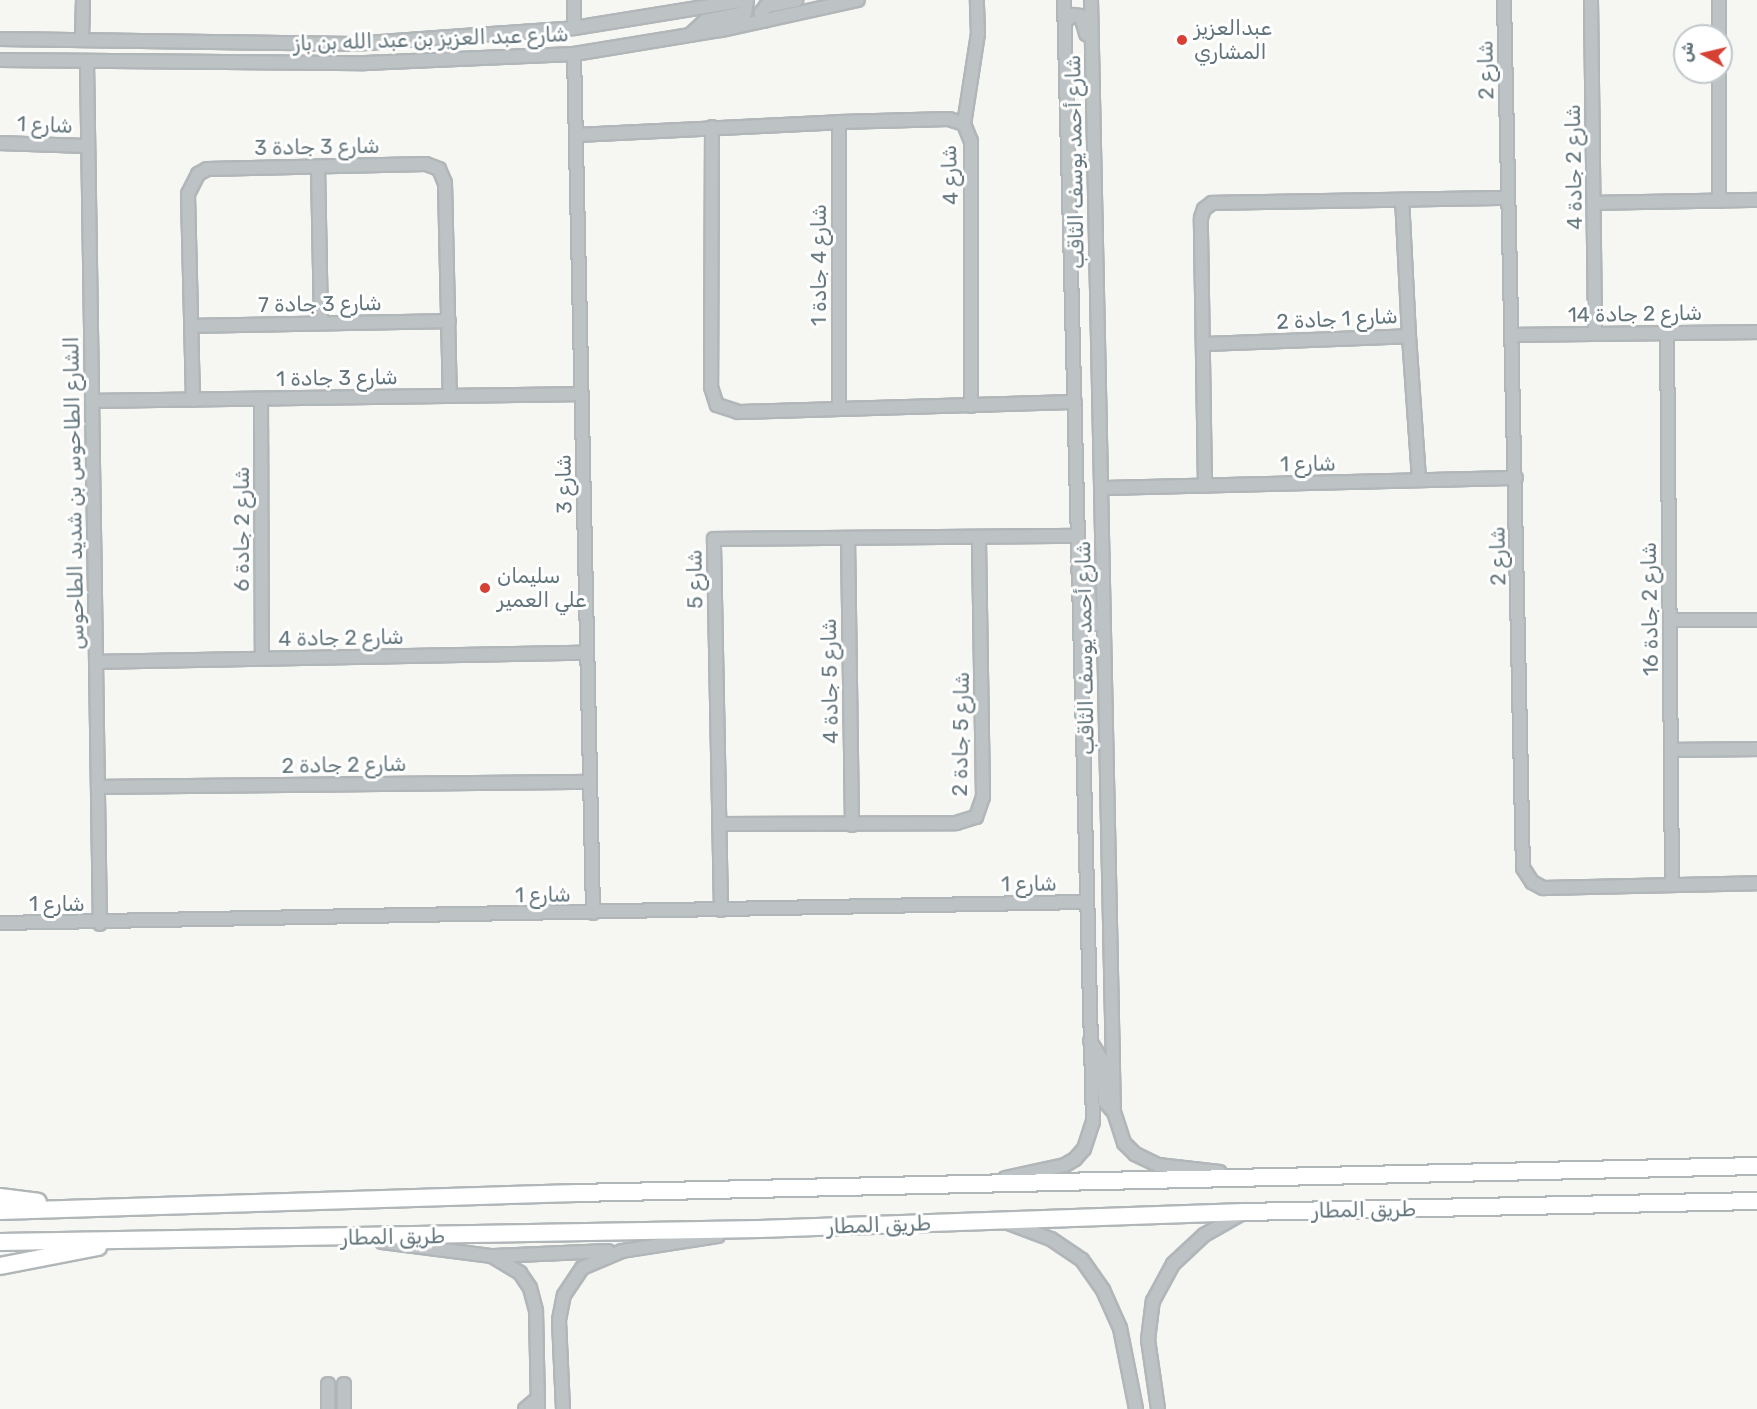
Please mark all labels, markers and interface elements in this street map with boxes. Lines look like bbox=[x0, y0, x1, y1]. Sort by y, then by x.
place label: عبدالعزيز المشاري bbox=[1194, 15, 1272, 65]
street label: شارع عبد العزيز بن عبد الله بن باز bbox=[293, 22, 569, 56]
north arrow bbox=[1673, 24, 1733, 84]
marker: عبدالعزيز المشاري bbox=[1175, 33, 1189, 47]
street label: شارع 2 bbox=[1473, 40, 1499, 100]
text: ش bbox=[1676, 40, 1697, 63]
street label: شارع أحمد يوسف الثاقب bbox=[1061, 55, 1089, 269]
street label: شارع 2 جادة 4 bbox=[1560, 104, 1588, 230]
street label: شارع 1 bbox=[17, 111, 73, 139]
street label: شارع 3 جادة 3 bbox=[254, 133, 380, 161]
street label: شارع 4 bbox=[936, 145, 964, 205]
street label: شارع 4 جادة 1 bbox=[806, 204, 832, 326]
street label: شارع 3 جادة 7 bbox=[258, 290, 382, 318]
street label: شارع 2 جادة 14 bbox=[1568, 300, 1702, 328]
street label: شارع 1 جادة 2 bbox=[1276, 303, 1398, 335]
street label: الشارع الطاحوس بن شديد الطاحوس bbox=[59, 336, 89, 650]
street label: شارع 3 جادة 1 bbox=[276, 364, 398, 392]
street label: شارع 1 bbox=[1280, 451, 1336, 477]
street label: شارع 3 bbox=[551, 454, 577, 514]
street label: شارع 2 جادة 6 bbox=[229, 466, 255, 592]
street label: شارع 2 bbox=[1485, 526, 1511, 586]
street label: شارع أحمد يوسف الثاقب bbox=[1071, 541, 1099, 755]
street label: شارع 2 جادة 16 bbox=[1636, 542, 1664, 676]
street label: شارع 5 bbox=[682, 549, 708, 609]
place label: سليمان علي العمير bbox=[497, 563, 586, 613]
marker: سليمان علي العمير bbox=[478, 581, 492, 595]
street label: شارع 5 جادة 4 bbox=[816, 618, 844, 744]
street label: شارع 2 جادة 4 bbox=[278, 624, 404, 652]
street label: شارع 5 جادة 2 bbox=[947, 671, 975, 797]
street label: شارع 2 جادة 2 bbox=[281, 751, 407, 779]
street label: شارع 1 bbox=[1001, 871, 1057, 897]
street label: شارع 1 bbox=[515, 882, 571, 908]
street label: شارع 1 bbox=[29, 891, 85, 917]
street label: طريق المطار bbox=[1312, 1196, 1416, 1224]
street label: طريق المطار bbox=[826, 1211, 932, 1239]
street label: طريق المطار bbox=[341, 1223, 445, 1251]

